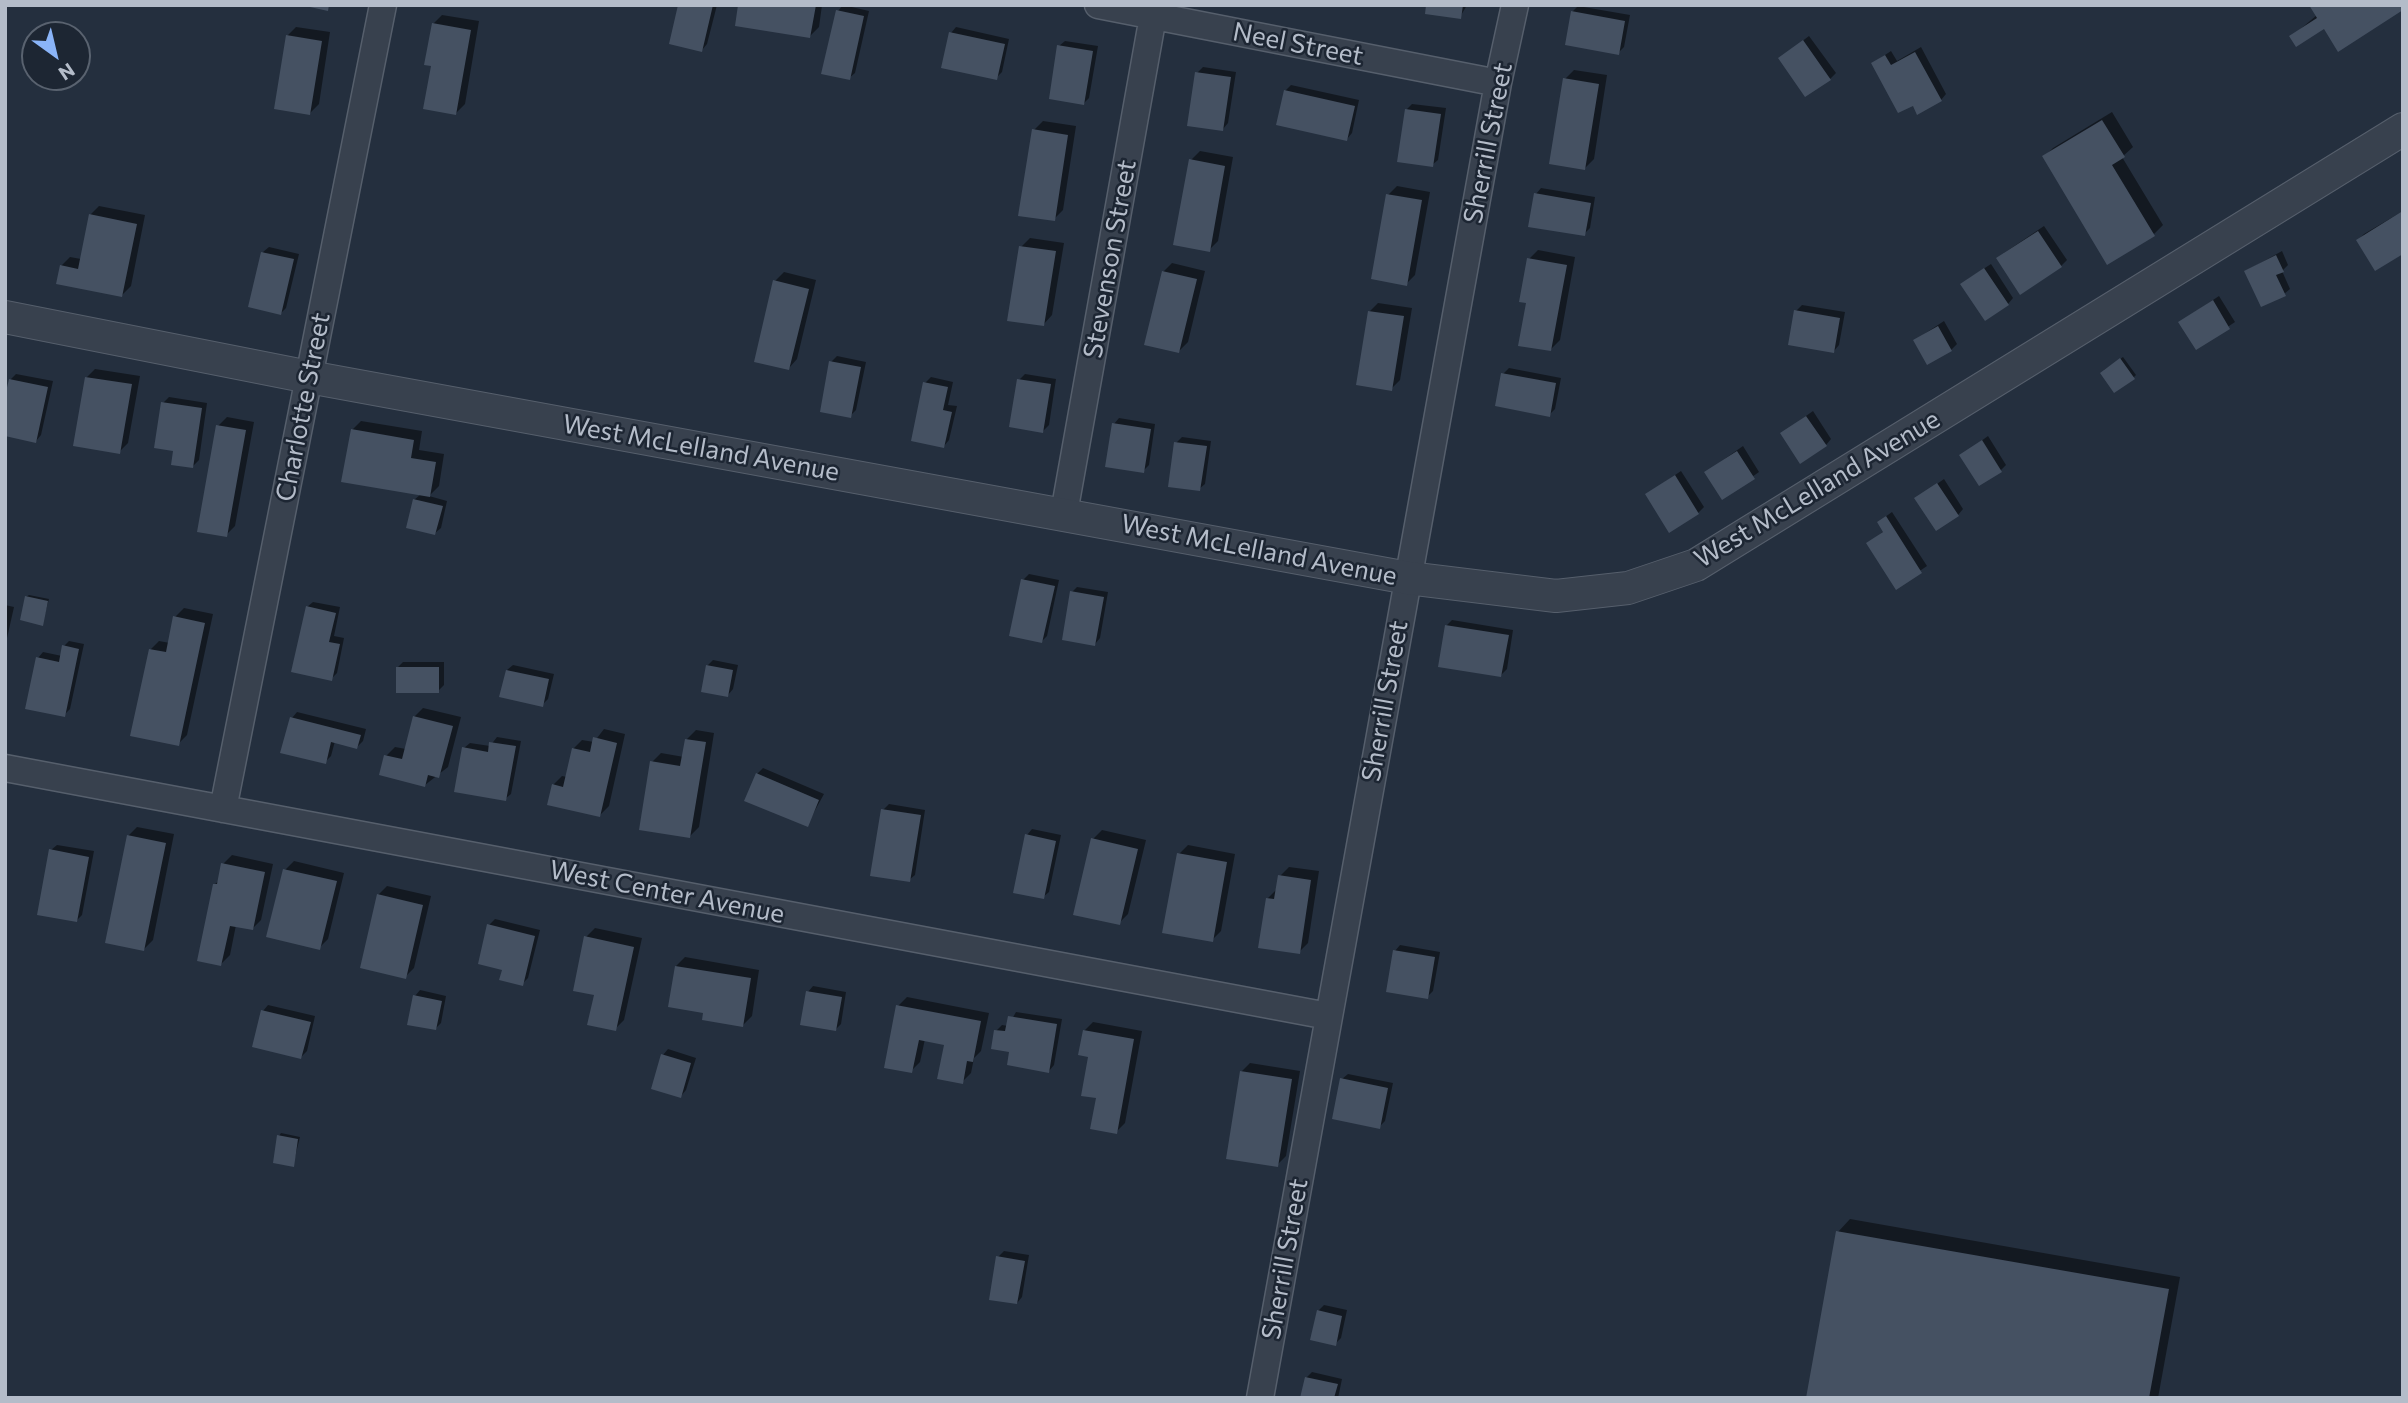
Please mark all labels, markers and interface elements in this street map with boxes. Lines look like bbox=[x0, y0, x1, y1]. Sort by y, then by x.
street label: Neel Street bbox=[1230, 16, 1366, 72]
north arrow bbox=[21, 21, 91, 91]
text: N bbox=[55, 59, 79, 86]
street label: Sherrill Street bbox=[1457, 60, 1519, 226]
street label: Stevenson Street bbox=[1077, 157, 1143, 361]
street label: Charlotte Street bbox=[269, 310, 337, 504]
street label: West McLelland Avenue bbox=[1689, 403, 1945, 575]
street label: West McLelland Avenue bbox=[560, 408, 842, 488]
street label: West McLelland Avenue bbox=[1118, 508, 1400, 592]
street label: Sherrill Street bbox=[1355, 618, 1415, 784]
street label: West Center Avenue bbox=[547, 854, 787, 930]
street label: Sherrill Street bbox=[1255, 1176, 1315, 1342]

